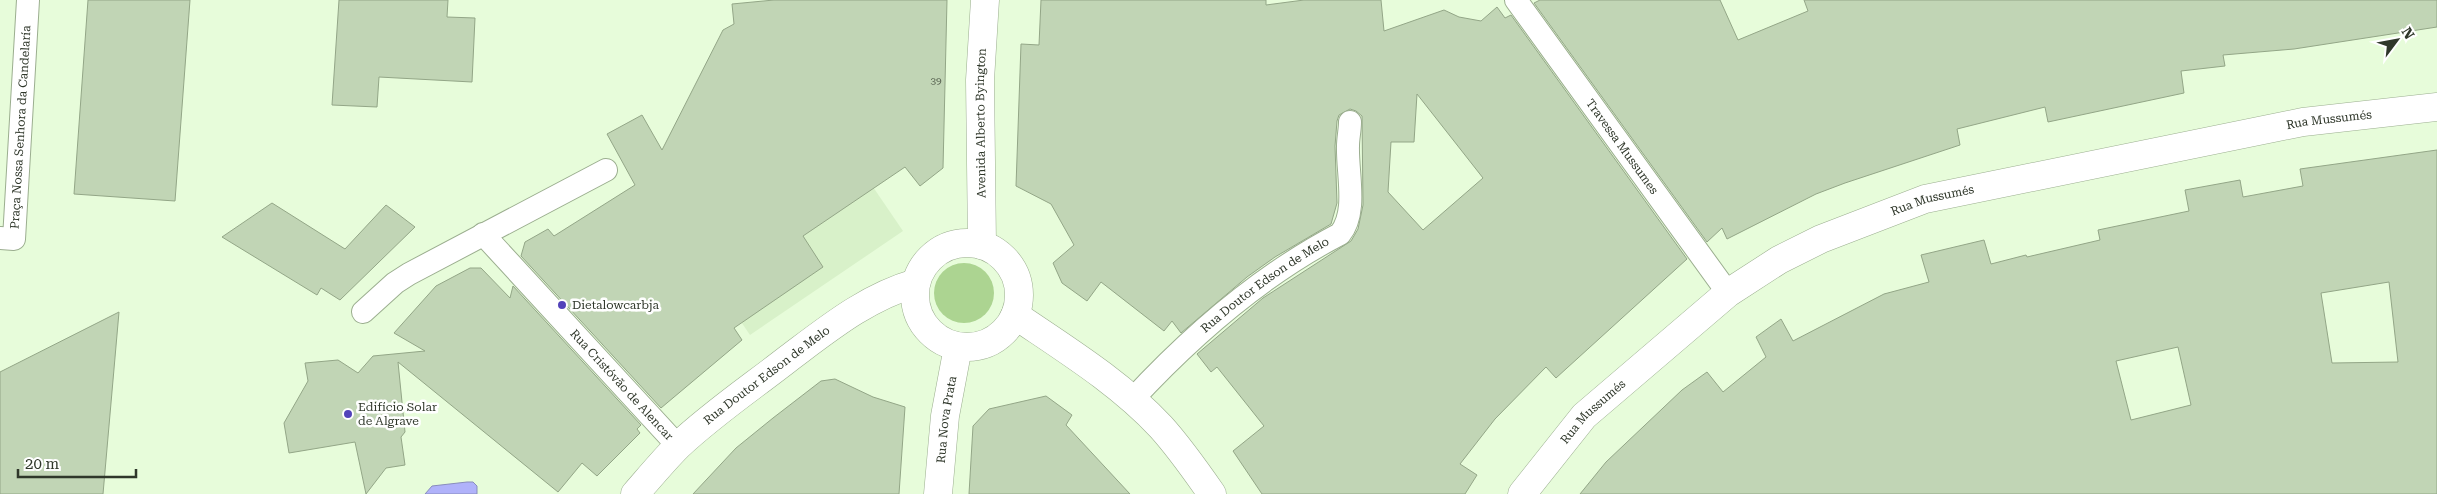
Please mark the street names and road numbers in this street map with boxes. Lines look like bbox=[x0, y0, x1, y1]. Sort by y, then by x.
street label: Praça Nossa Senhora da Candelaría bbox=[8, 24, 34, 230]
street label: Avenida Alberto Byington bbox=[973, 47, 989, 198]
street label: Travessa Mussumes bbox=[1583, 96, 1661, 197]
street label: Rua Mussumés bbox=[2285, 107, 2373, 132]
street label: Rua Mussumés bbox=[1889, 182, 1976, 219]
street label: Rua Doutor Edson de Melo bbox=[1198, 234, 1331, 336]
street label: Rua Doutor Edson de Melo bbox=[701, 323, 833, 428]
street label: Rua Cristóvão de Alencar bbox=[567, 327, 676, 443]
street label: Rua Nova Prata bbox=[934, 374, 960, 464]
street label: Rua Mussumés bbox=[1558, 376, 1629, 447]

